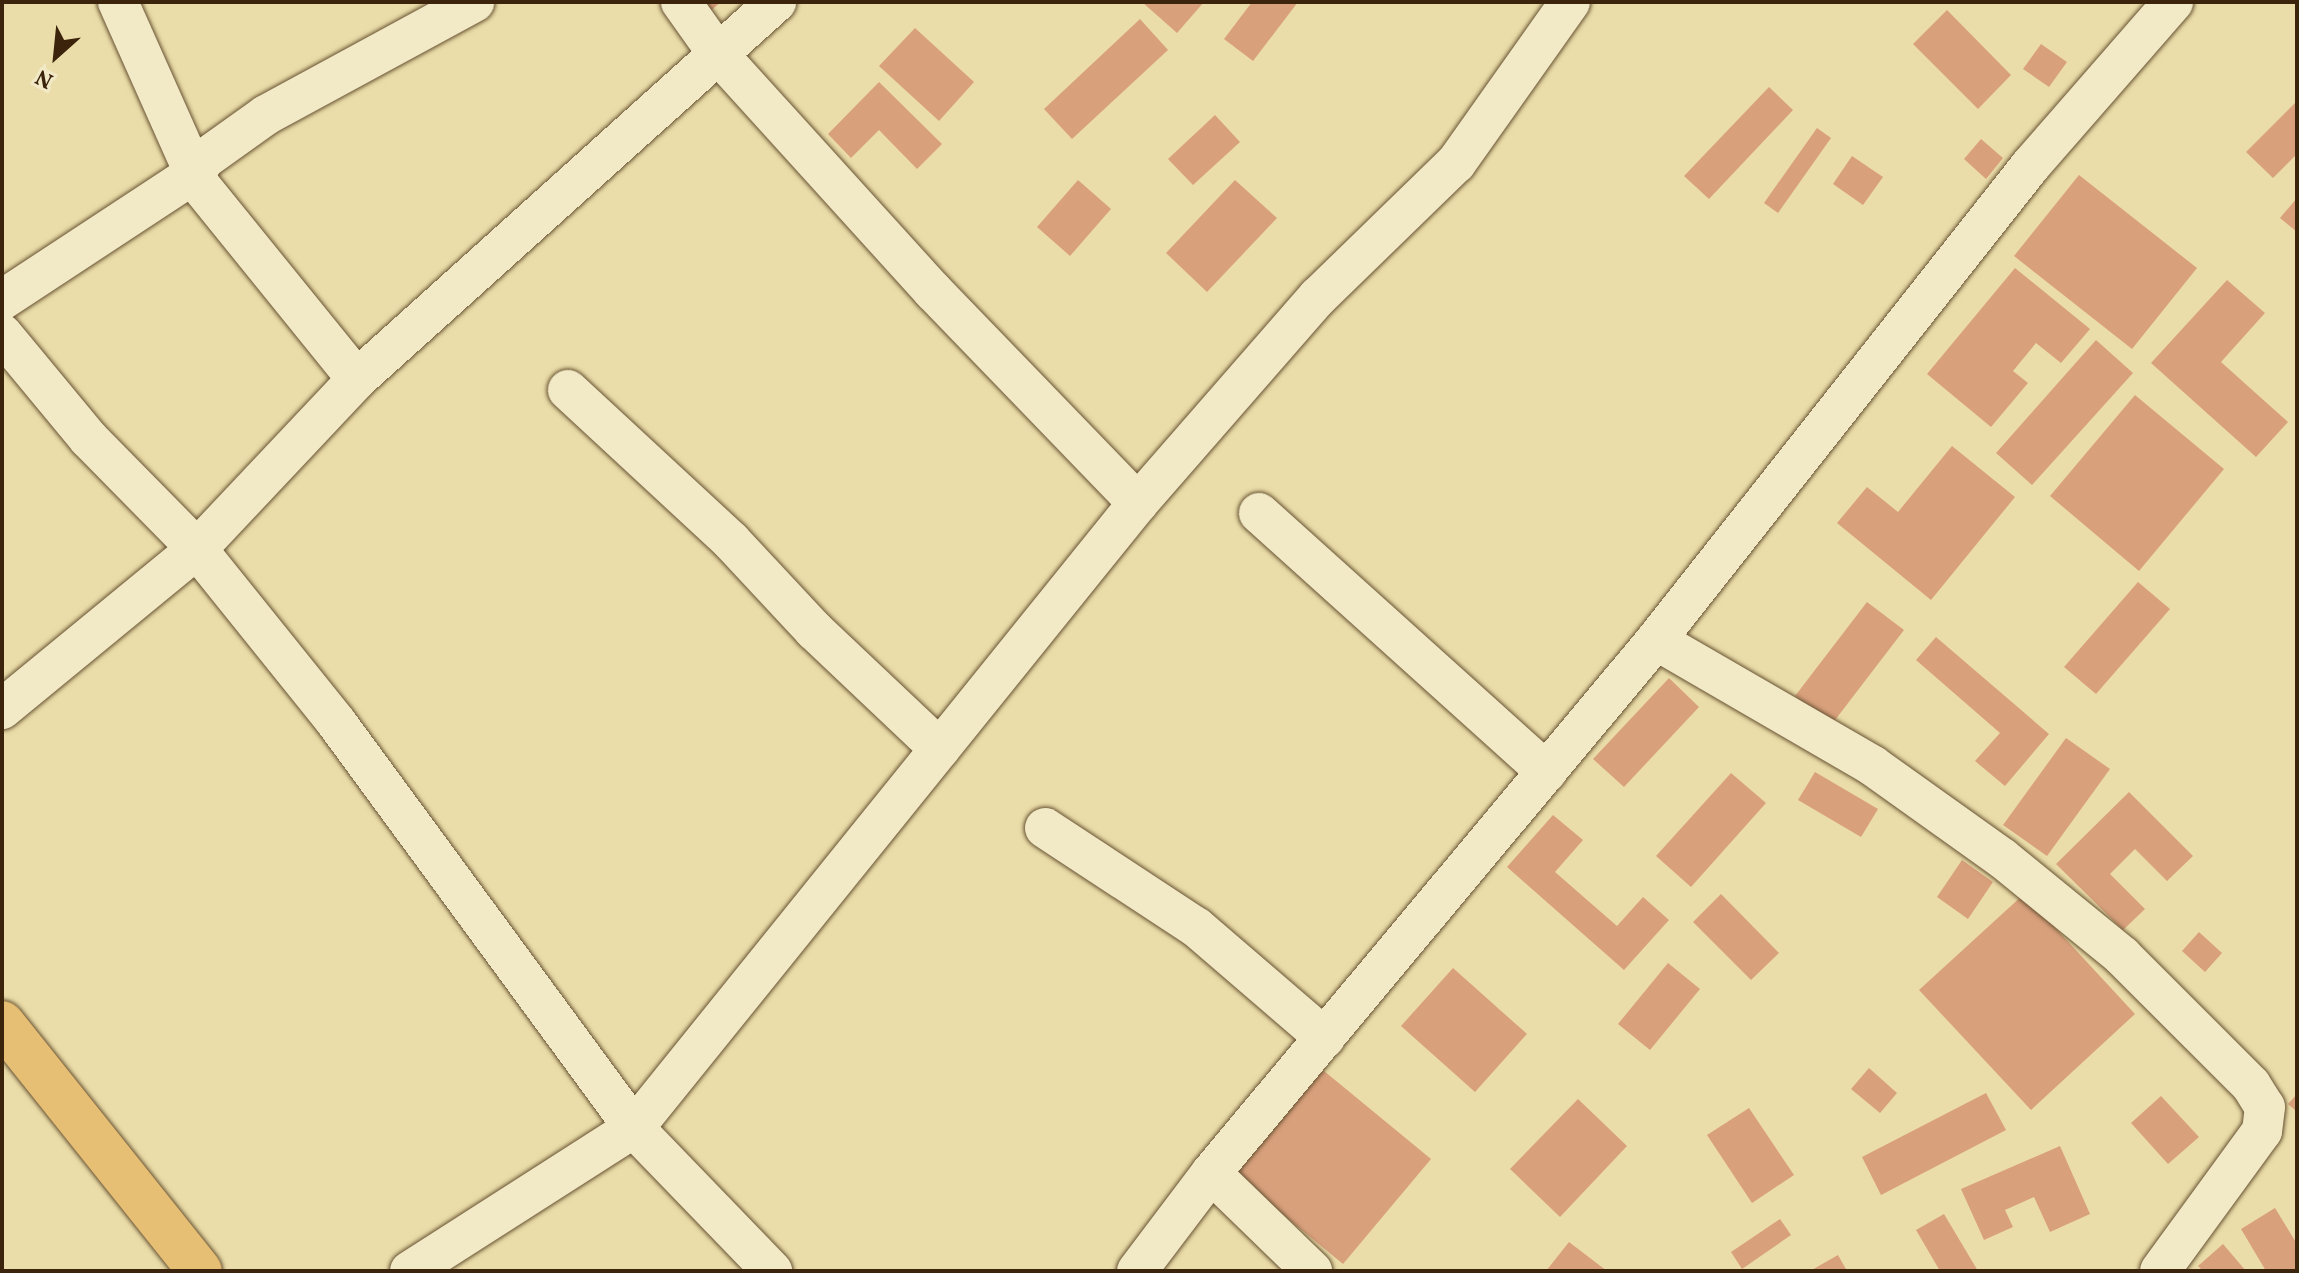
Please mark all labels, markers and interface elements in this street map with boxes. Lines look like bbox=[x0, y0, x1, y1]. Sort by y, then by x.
north arrow bbox=[16, 16, 96, 96]
text: N bbox=[31, 60, 59, 95]

